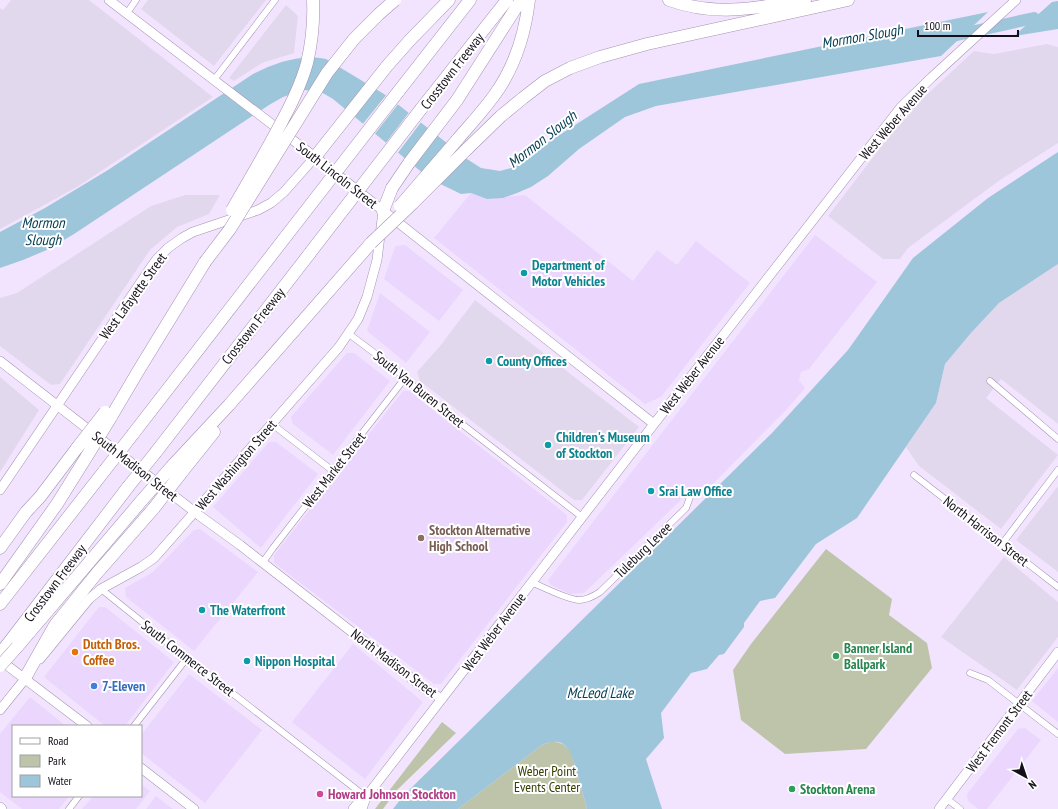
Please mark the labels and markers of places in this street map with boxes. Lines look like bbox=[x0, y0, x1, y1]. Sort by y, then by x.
place label: Department of Motor Vehicles bbox=[532, 256, 606, 290]
marker: Department of Motor Vehicles bbox=[519, 268, 529, 278]
place label: County Offices bbox=[497, 352, 567, 370]
marker: County Offices bbox=[484, 356, 494, 366]
place label: Children's Museum of Stockton bbox=[556, 428, 650, 462]
marker: Children's Museum of Stockton bbox=[543, 440, 553, 450]
place label: Srai Law Office bbox=[659, 482, 732, 500]
marker: Srai Law Office bbox=[646, 486, 656, 496]
place label: Stockton Alternative High School bbox=[429, 521, 530, 555]
marker: Stockton Alternative High School bbox=[416, 533, 426, 543]
place label: The Waterfront bbox=[210, 601, 285, 619]
marker: The Waterfront bbox=[197, 605, 207, 615]
place label: Dutch Bros. Coffee bbox=[83, 635, 140, 669]
place label: Banner Island Ballpark bbox=[844, 639, 912, 673]
marker: Dutch Bros. Coffee bbox=[70, 647, 80, 657]
marker: Banner Island Ballpark bbox=[831, 651, 841, 661]
place label: Nippon Hospital bbox=[255, 652, 335, 670]
marker: Nippon Hospital bbox=[242, 656, 252, 666]
place label: 7-Eleven bbox=[102, 677, 145, 695]
marker: 7-Eleven bbox=[89, 681, 99, 691]
place label: Stockton Arena bbox=[800, 780, 875, 798]
marker: Stockton Arena bbox=[787, 784, 797, 794]
place label: Howard Johnson Stockton bbox=[328, 785, 456, 803]
marker: Howard Johnson Stockton bbox=[315, 789, 325, 799]

